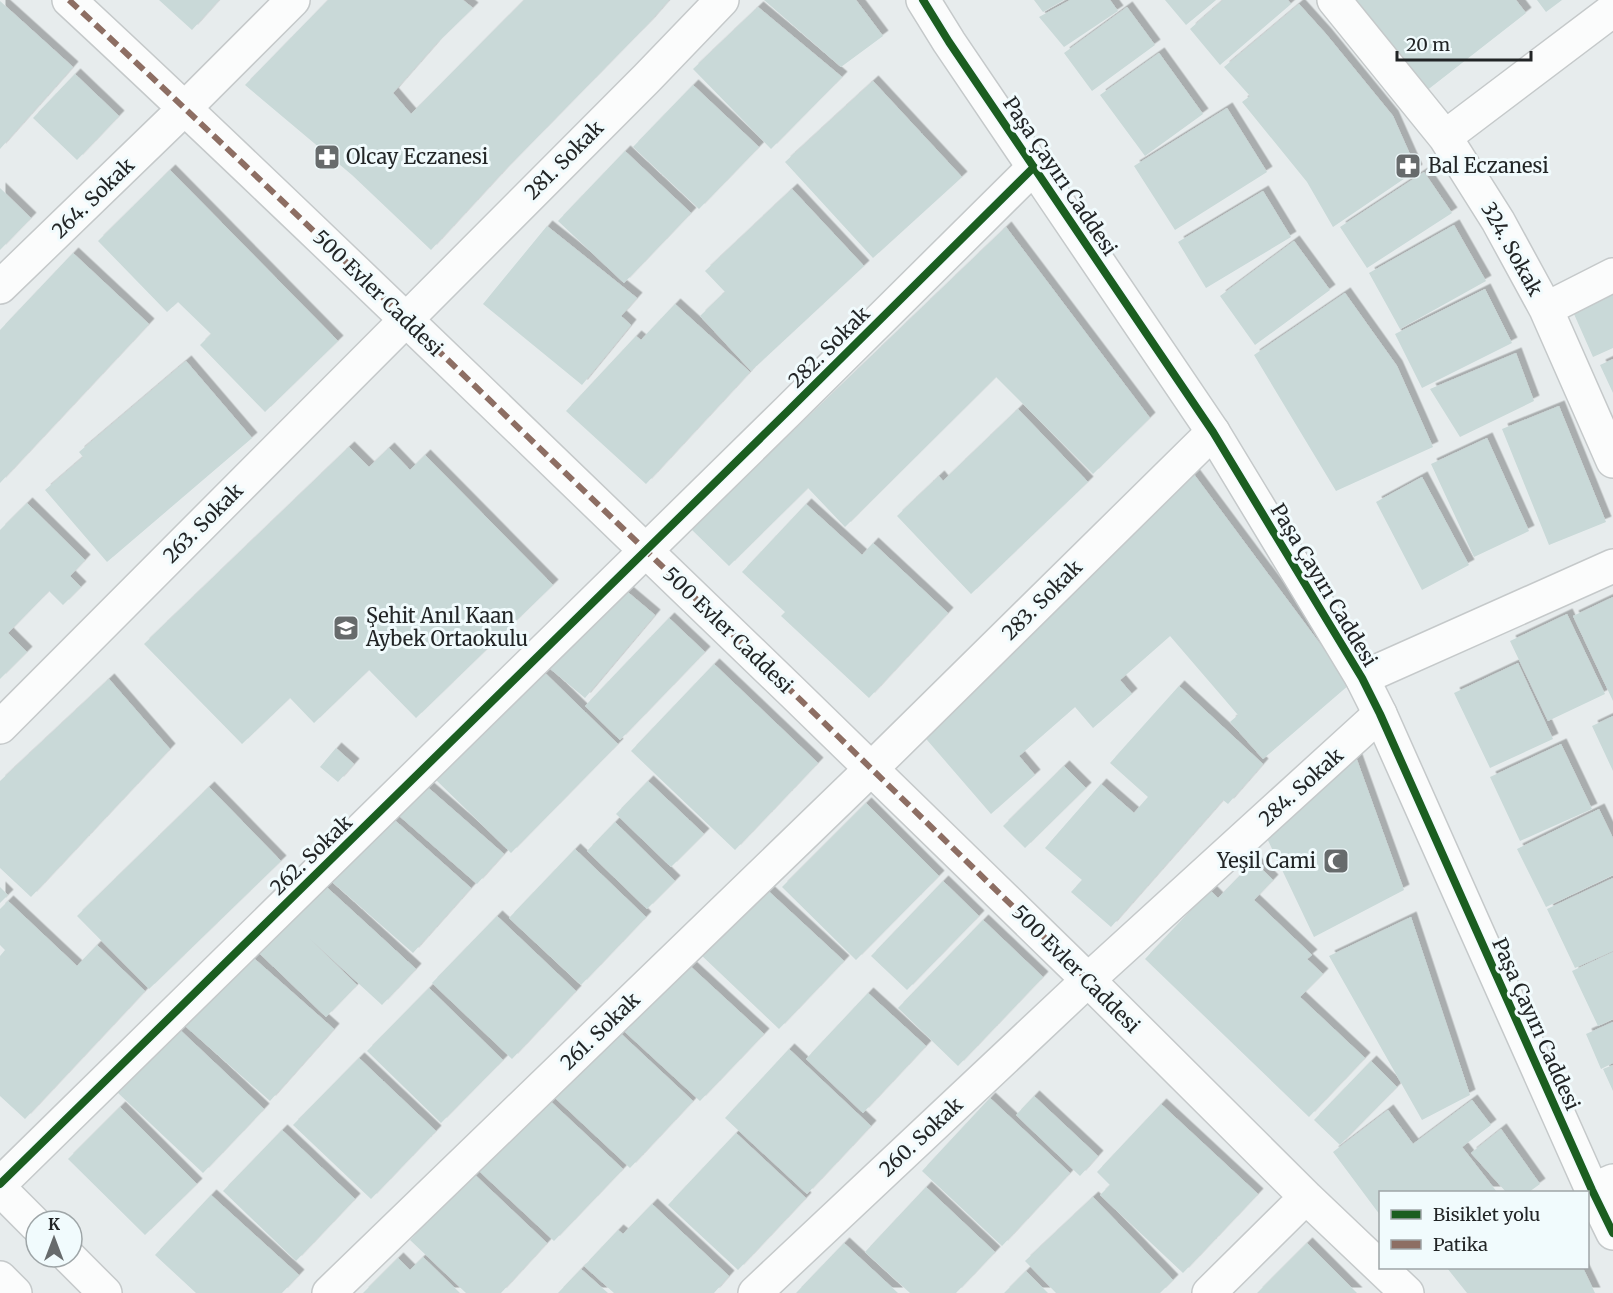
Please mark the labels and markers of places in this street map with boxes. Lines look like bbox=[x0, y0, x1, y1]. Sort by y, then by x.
pharmacy icon: Olcay Eczanesi bbox=[312, 142, 342, 172]
place label: Olcay Eczanesi bbox=[346, 144, 488, 169]
pharmacy icon: Bal Eczanesi bbox=[1393, 151, 1423, 181]
place label: Bal Eczanesi bbox=[1428, 153, 1549, 178]
place label: Şehit Anıl Kaan Aybek Ortaokulu bbox=[365, 603, 528, 651]
school or university icon: Şehit Anıl Kaan Aybek Ortaokulu bbox=[331, 613, 361, 643]
mosque icon: Yeşil Cami bbox=[1321, 846, 1351, 876]
place label: Yeşil Cami bbox=[1216, 848, 1316, 873]

